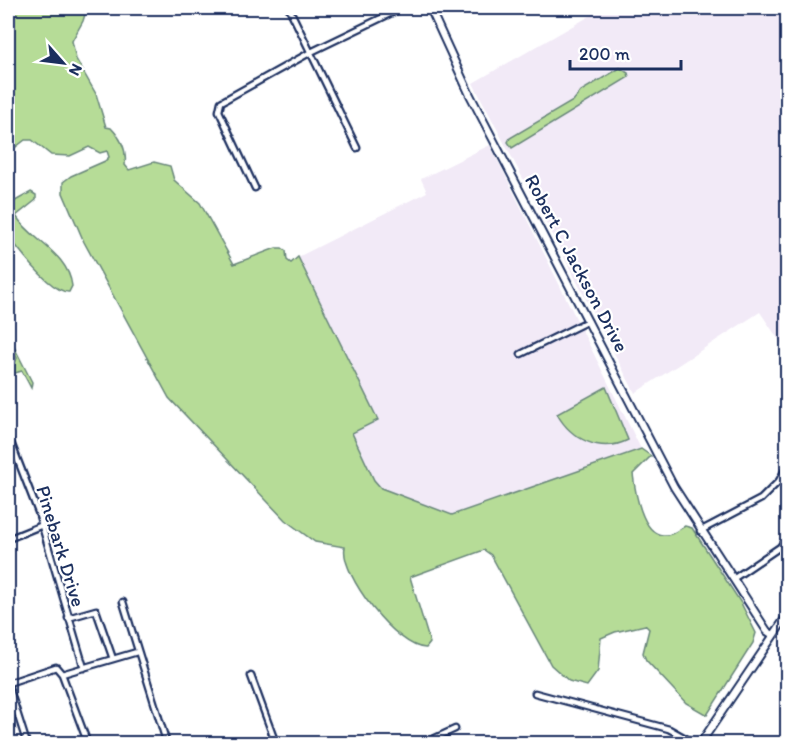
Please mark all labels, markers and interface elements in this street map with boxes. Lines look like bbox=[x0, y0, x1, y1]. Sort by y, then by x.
north arrow bbox=[33, 33, 93, 93]
scale bar bbox=[570, 33, 681, 71]
text: 200 m bbox=[579, 43, 630, 65]
text: N bbox=[65, 61, 87, 79]
street label: Robert C Jackson Drive bbox=[520, 170, 634, 356]
street label: Pinebark Drive bbox=[31, 482, 91, 610]

